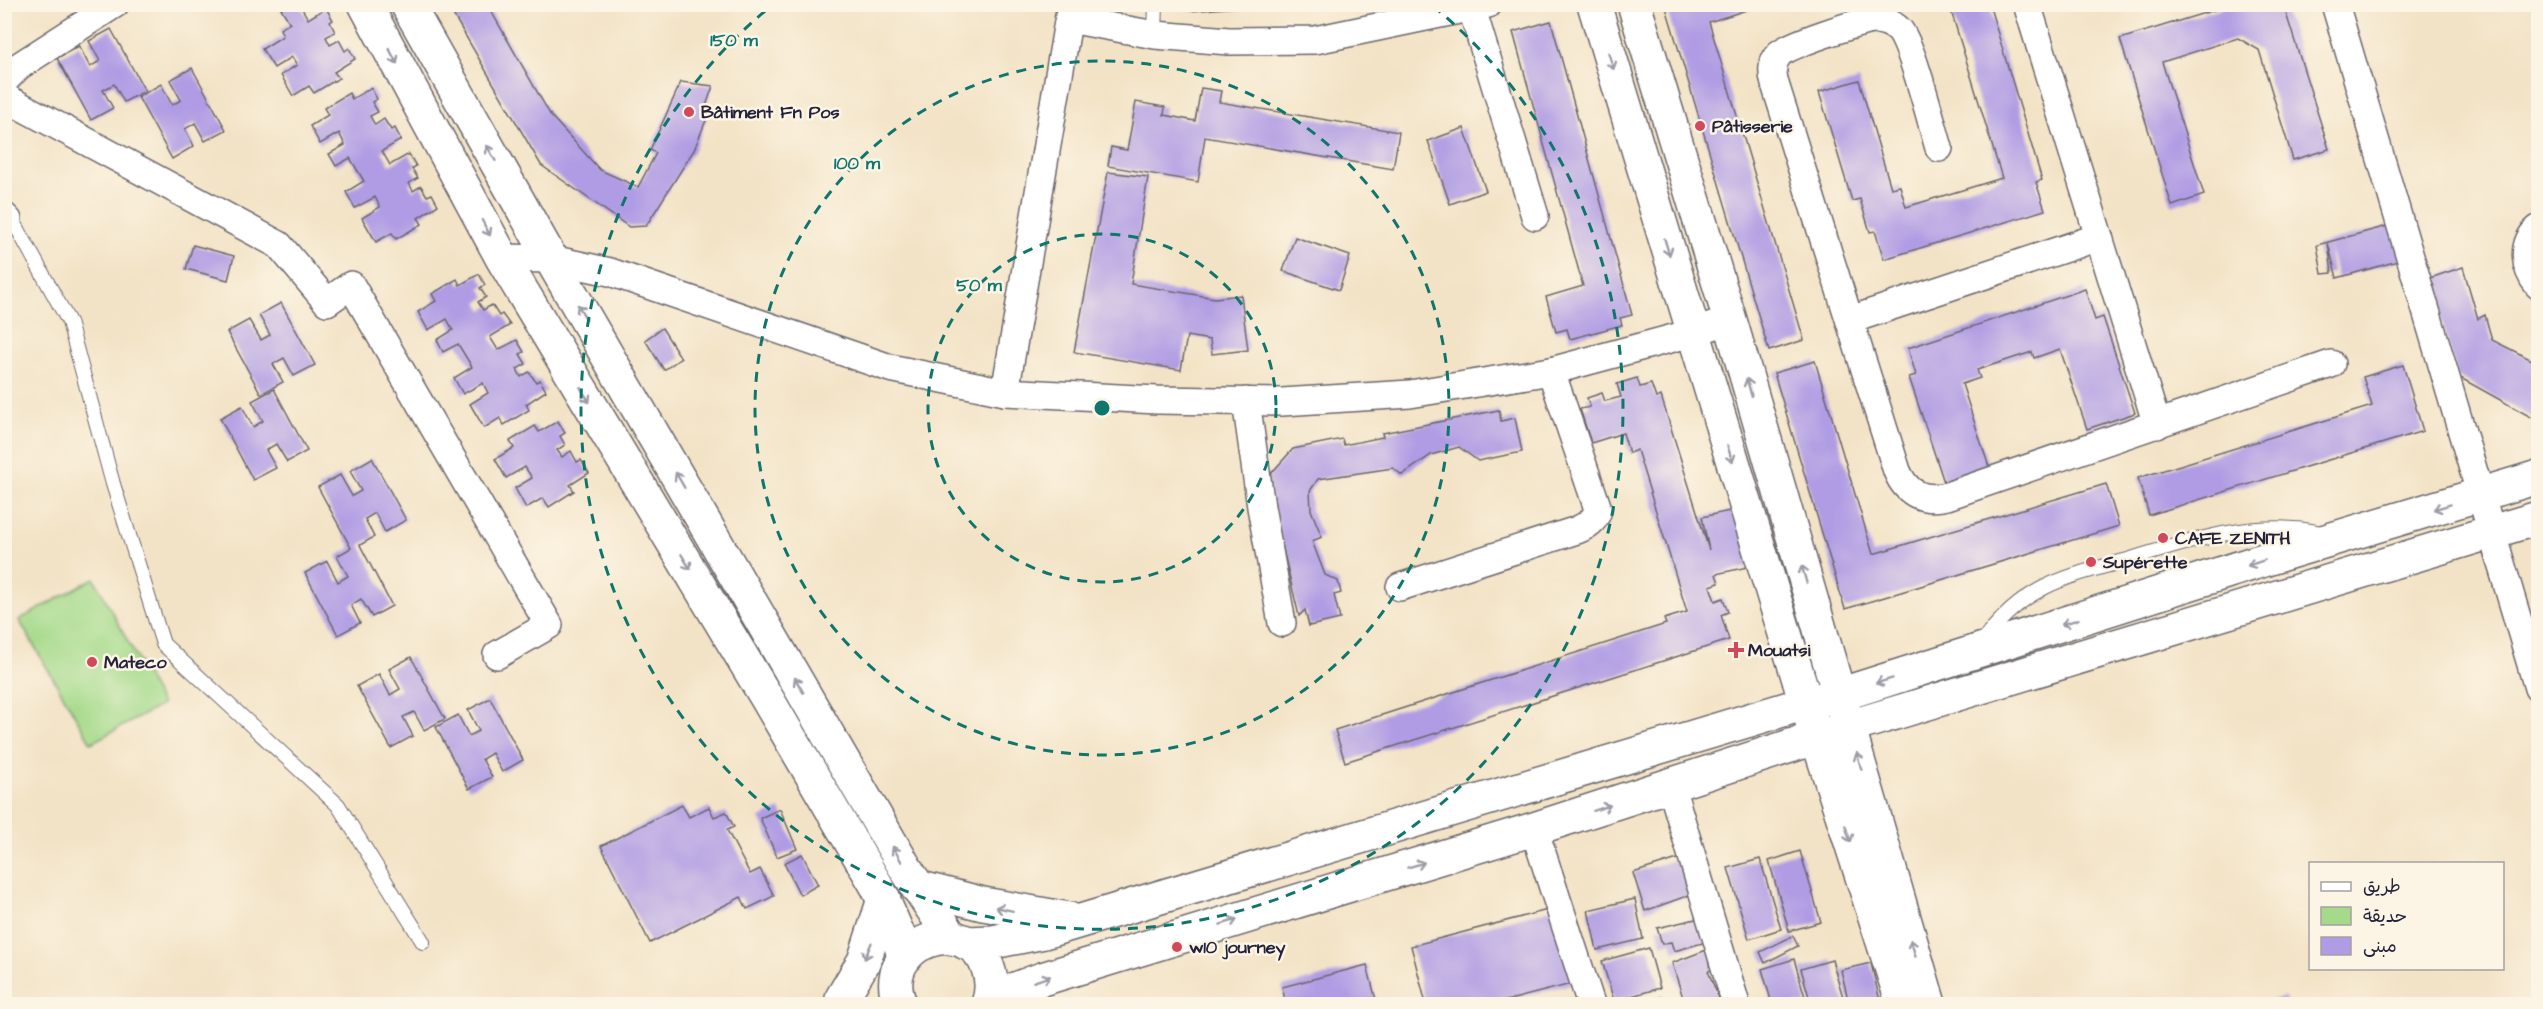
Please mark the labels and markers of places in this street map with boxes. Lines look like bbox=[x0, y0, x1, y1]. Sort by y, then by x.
place label: Bâtiment Fn Pos bbox=[701, 100, 840, 125]
marker: Bâtiment Fn Pos bbox=[682, 105, 696, 119]
place label: Pâtisserie bbox=[1712, 114, 1793, 139]
marker: Pâtisserie bbox=[1693, 119, 1707, 133]
centre of rings bbox=[1092, 398, 1112, 418]
place label: CAFE ZENITH bbox=[2175, 526, 2291, 551]
marker: CAFE ZENITH bbox=[2156, 531, 2170, 545]
place label: Supérette bbox=[2102, 550, 2188, 575]
marker: Supérette bbox=[2084, 555, 2098, 569]
place label: Mouatsi bbox=[1748, 638, 1811, 663]
marker: Mouatsi bbox=[1729, 643, 1743, 657]
place label: Mateco bbox=[104, 650, 167, 675]
marker: Mateco bbox=[85, 655, 99, 669]
place label: w10 journey bbox=[1189, 935, 1286, 961]
marker: w10 journey bbox=[1170, 940, 1184, 954]

